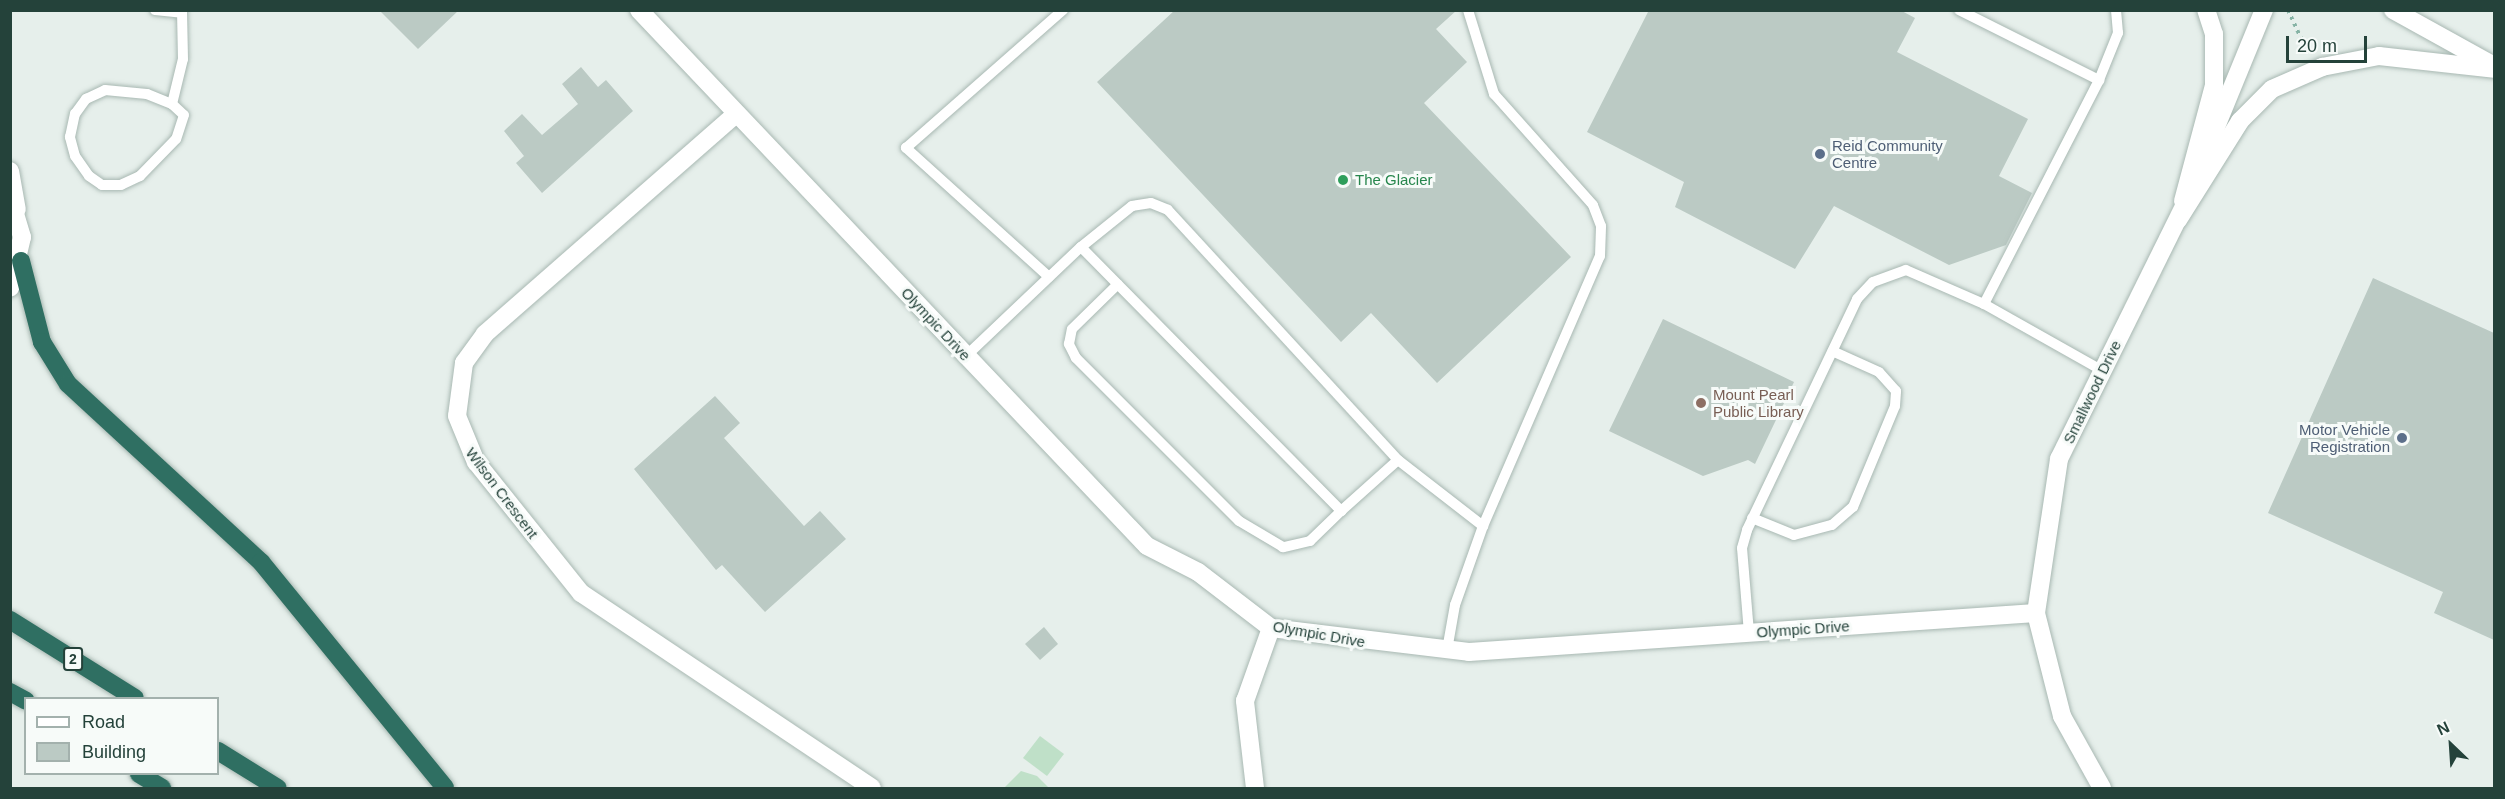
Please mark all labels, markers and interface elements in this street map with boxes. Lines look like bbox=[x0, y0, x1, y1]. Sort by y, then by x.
scale bar bbox=[2289, 24, 2370, 62]
text: 20 m bbox=[2297, 36, 2337, 56]
place label: Reid Community Centre bbox=[1832, 136, 1943, 171]
marker: Reid Community Centre bbox=[1813, 147, 1827, 161]
place label: The Glacier bbox=[1355, 171, 1433, 189]
marker: The Glacier bbox=[1336, 173, 1350, 187]
street label: Olympic Drive bbox=[898, 284, 974, 364]
street label: Smallwood Drive bbox=[2059, 337, 2125, 447]
place label: Mount Pearl Public Library bbox=[1713, 385, 1804, 420]
marker: Mount Pearl Public Library bbox=[1694, 396, 1708, 410]
place label: Motor Vehicle Registration bbox=[2299, 420, 2390, 455]
marker: Motor Vehicle Registration bbox=[2395, 431, 2409, 445]
street label: Wilson Crescent bbox=[462, 444, 542, 542]
street label: Olympic Drive bbox=[1271, 617, 1367, 651]
street label: Olympic Drive bbox=[1756, 617, 1850, 641]
road number: 2 bbox=[62, 648, 84, 670]
legend bbox=[24, 697, 219, 775]
text: Road bbox=[82, 712, 125, 732]
north arrow bbox=[2421, 715, 2481, 775]
text: N bbox=[2434, 718, 2452, 738]
text: Building bbox=[82, 742, 146, 762]

